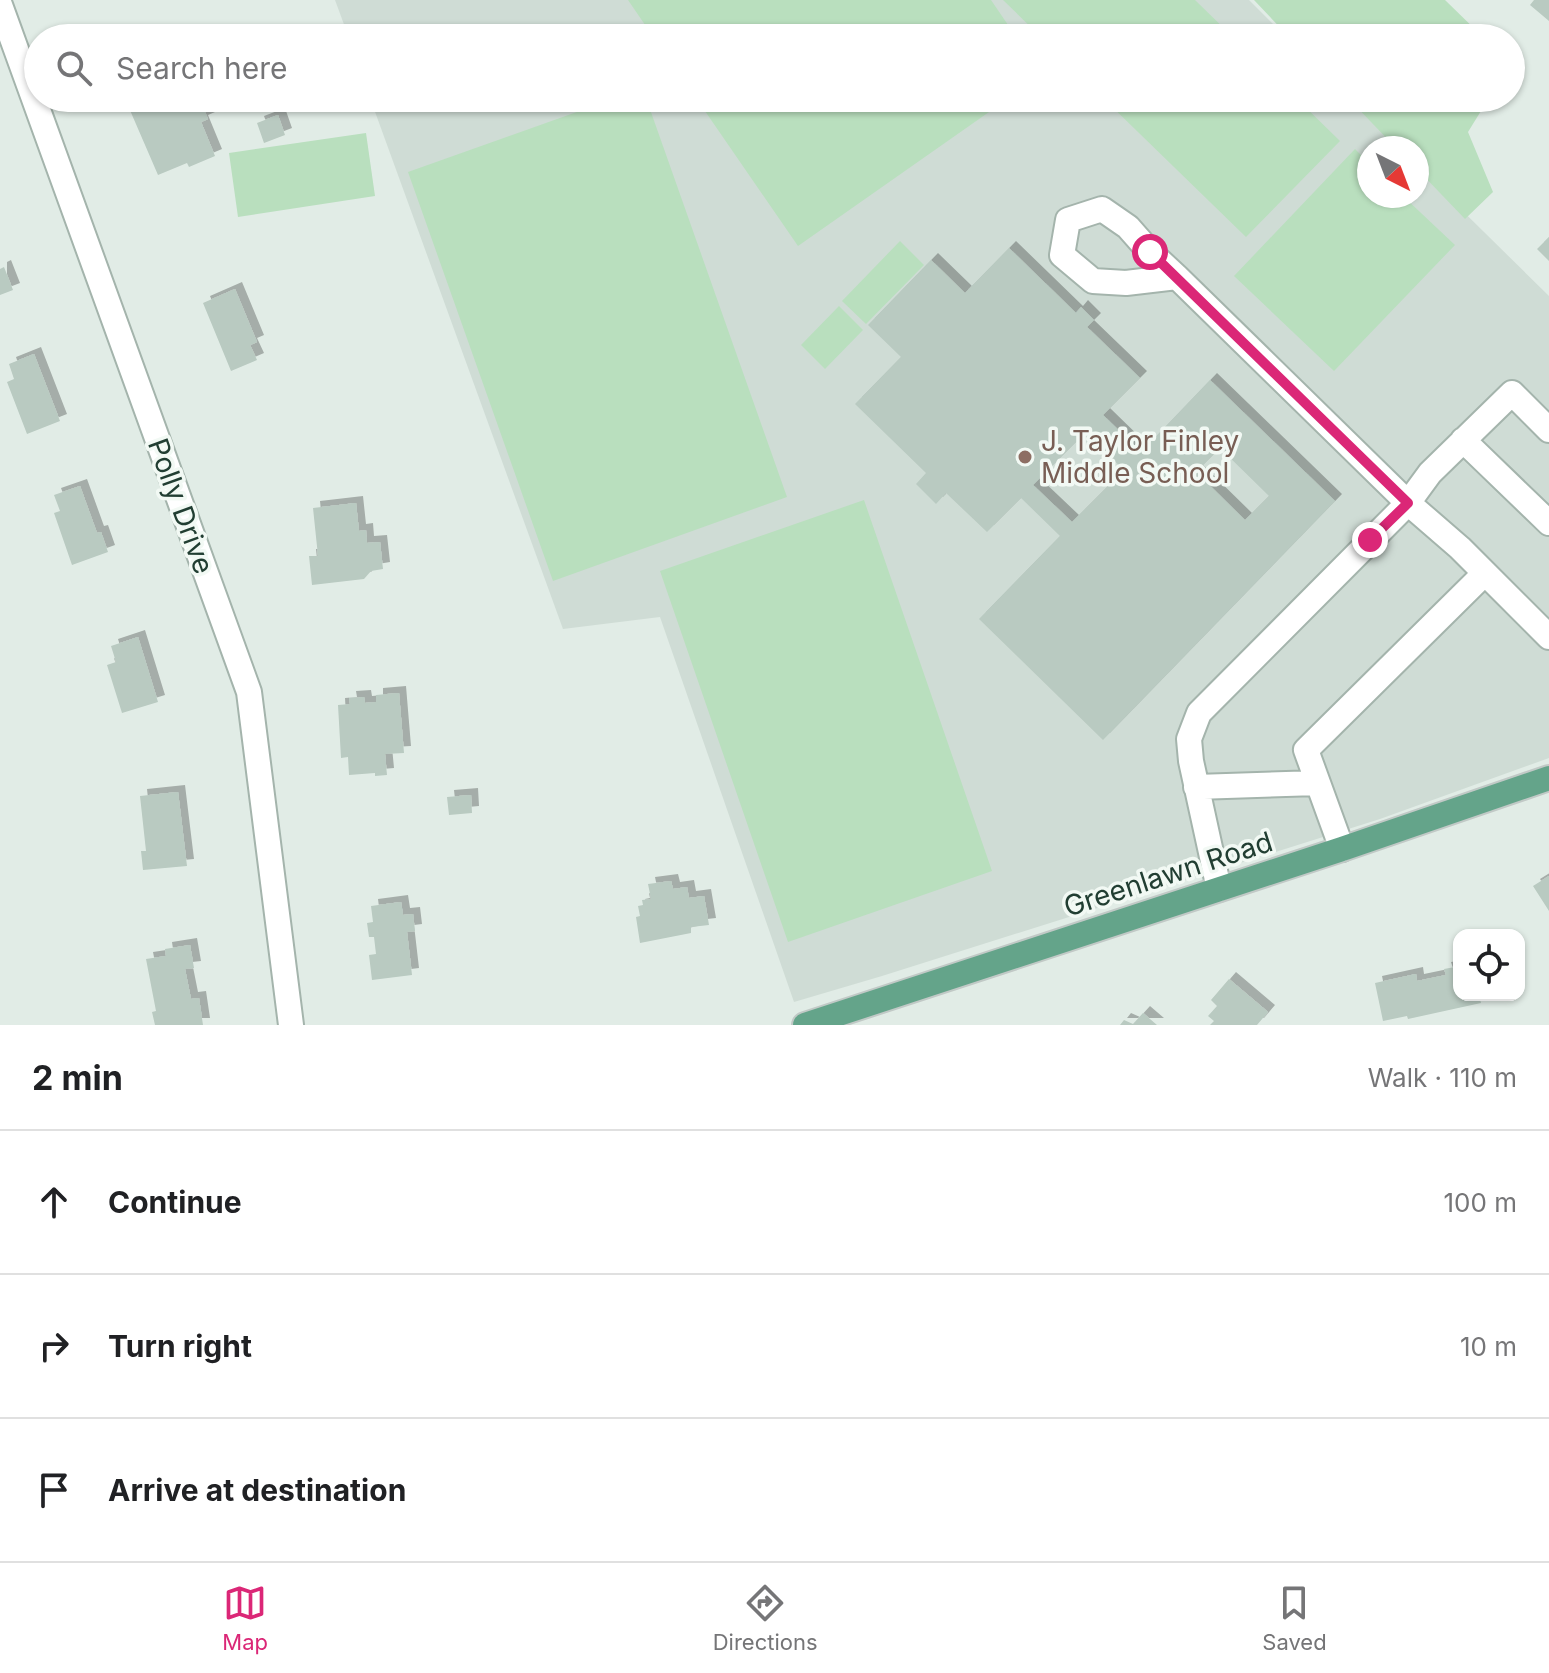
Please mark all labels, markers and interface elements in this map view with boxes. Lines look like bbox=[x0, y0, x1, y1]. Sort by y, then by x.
search box bbox=[24, 24, 1525, 112]
icon: search bbox=[52, 46, 96, 90]
text: Search here bbox=[116, 50, 288, 86]
north arrow bbox=[1357, 136, 1429, 208]
route start bbox=[1132, 234, 1168, 270]
place label: J. Taylor Finley Middle School bbox=[1041, 424, 1239, 490]
street label: Polly Drive bbox=[141, 434, 221, 578]
marker: J. Taylor Finley Middle School bbox=[1016, 448, 1034, 466]
route end bbox=[1352, 522, 1388, 558]
street label: Greenlawn Road bbox=[1059, 824, 1277, 924]
map controls bbox=[1453, 929, 1525, 1001]
button: locate bbox=[1453, 929, 1525, 1001]
text: 2 min bbox=[32, 1057, 123, 1098]
text: Walk · 110 m bbox=[1368, 1062, 1517, 1093]
icon: ahead bbox=[32, 1180, 76, 1224]
text: Continue bbox=[108, 1184, 242, 1220]
text: 100 m bbox=[1444, 1187, 1517, 1218]
icon: right bbox=[32, 1324, 76, 1368]
text: Turn right bbox=[108, 1328, 252, 1364]
text: 10 m bbox=[1460, 1331, 1517, 1362]
icon: arrive bbox=[32, 1468, 76, 1512]
text: Arrive at destination bbox=[108, 1472, 406, 1508]
tab: Map bbox=[222, 1581, 268, 1655]
tab: Directions bbox=[713, 1581, 818, 1655]
tab: Saved bbox=[1262, 1581, 1327, 1655]

